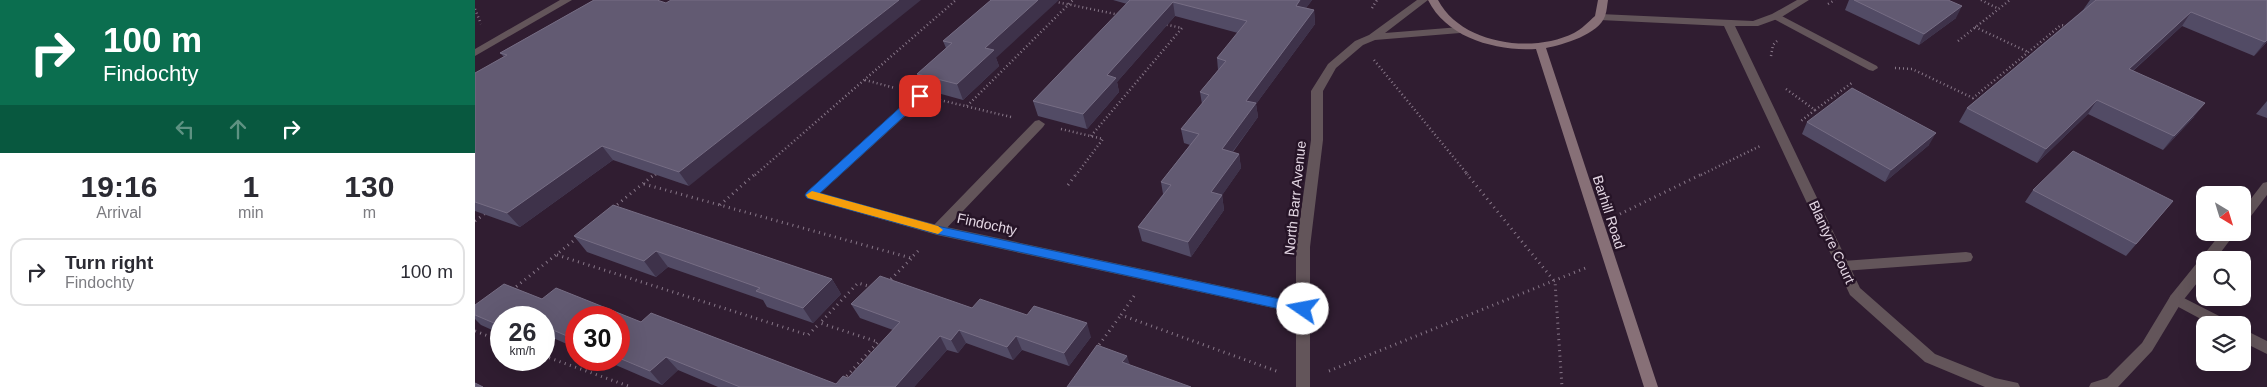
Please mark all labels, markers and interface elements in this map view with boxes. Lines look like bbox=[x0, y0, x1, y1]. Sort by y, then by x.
icon: right bbox=[20, 20, 85, 85]
text: 100 m bbox=[103, 20, 202, 59]
text: Findochty bbox=[103, 61, 198, 86]
pin bbox=[899, 75, 941, 117]
icon: arrive bbox=[906, 82, 934, 110]
icon: left bbox=[171, 115, 199, 143]
icon: ahead bbox=[224, 115, 252, 143]
icon: right bbox=[277, 115, 305, 143]
street label: North Barr Avenue bbox=[1281, 140, 1309, 256]
text: 19:16 bbox=[81, 170, 157, 203]
text: 1 bbox=[242, 170, 259, 203]
text: 130 bbox=[344, 170, 394, 203]
street label: Barhill Road bbox=[1590, 173, 1628, 251]
north arrow bbox=[2196, 186, 2251, 241]
map controls bbox=[2196, 186, 2251, 371]
street label: Blantyre Court bbox=[1806, 198, 1858, 286]
text: Arrival bbox=[96, 204, 142, 221]
text: min bbox=[238, 204, 264, 221]
text: m bbox=[363, 204, 376, 221]
street label: Findochty bbox=[956, 210, 1018, 238]
button: search bbox=[2196, 251, 2251, 306]
text: Turn right bbox=[65, 252, 153, 273]
icon: right bbox=[22, 258, 50, 286]
text: 100 m bbox=[400, 261, 453, 282]
text: Findochty bbox=[65, 274, 134, 291]
position arrow bbox=[1276, 282, 1328, 334]
speed limit sign: 30 bbox=[565, 306, 630, 371]
button: layers bbox=[2196, 316, 2251, 371]
text: 26 bbox=[509, 318, 536, 346]
text: km/h bbox=[509, 344, 536, 358]

